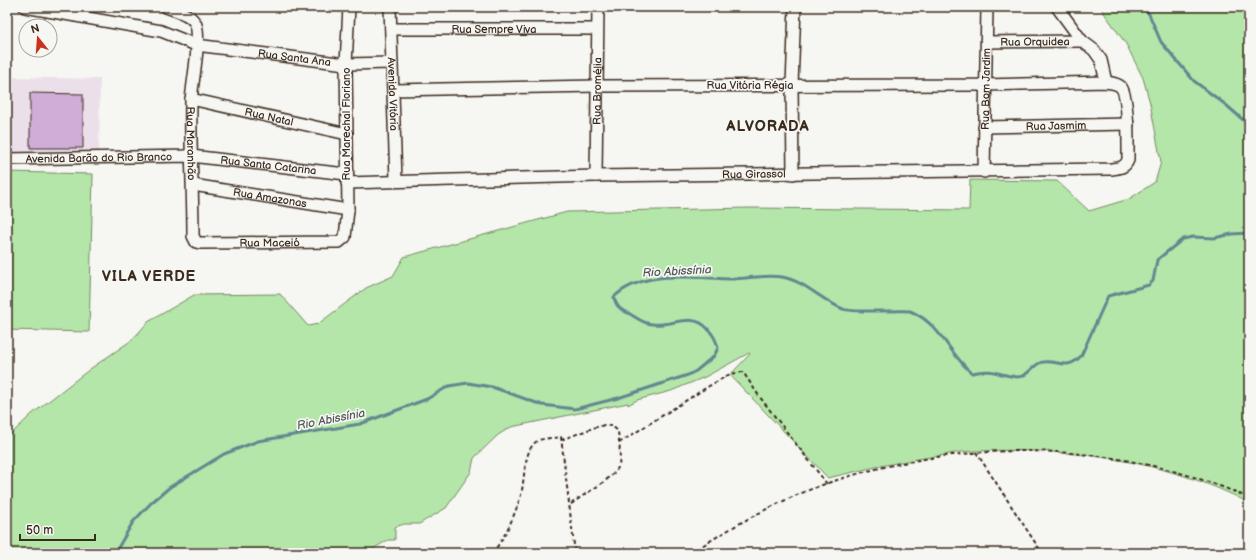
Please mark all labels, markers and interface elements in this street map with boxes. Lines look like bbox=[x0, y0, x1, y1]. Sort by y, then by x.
north arrow bbox=[18, 18, 58, 58]
text: N bbox=[29, 21, 41, 36]
street label: Rua Sempre Viva bbox=[452, 23, 537, 36]
street label: Rua Orquidea bbox=[1000, 35, 1070, 49]
street label: Rua Santa Ana bbox=[257, 47, 332, 69]
street label: Rua Bom Jardim bbox=[979, 48, 993, 130]
street label: Avenida Vitória bbox=[385, 57, 400, 131]
street label: Rua Bromélia bbox=[591, 57, 604, 125]
street label: Rua Marechal Floriano bbox=[340, 67, 353, 181]
street label: Rua Vitória Régia bbox=[707, 79, 793, 92]
street label: Rua Natal bbox=[243, 105, 294, 129]
street label: Rua Maranhão bbox=[184, 106, 198, 181]
district label: ALVORADA bbox=[725, 117, 810, 136]
street label: Rua Jasmim bbox=[1026, 119, 1086, 133]
street label: Avenida Barão do Rio Branco bbox=[26, 150, 172, 166]
street label: Rua Santa Catarina bbox=[220, 153, 317, 178]
street label: Rua Girassol bbox=[722, 167, 786, 181]
street label: Rua Amazonas bbox=[232, 186, 308, 210]
street label: Rua Maceió bbox=[239, 236, 300, 250]
water label: Rio Abissínia bbox=[642, 262, 712, 281]
district label: VILA VERDE bbox=[102, 267, 196, 286]
water label: Rio Abissínia bbox=[296, 405, 367, 433]
scale bar bbox=[20, 516, 95, 542]
text: 50 m bbox=[26, 523, 53, 538]

